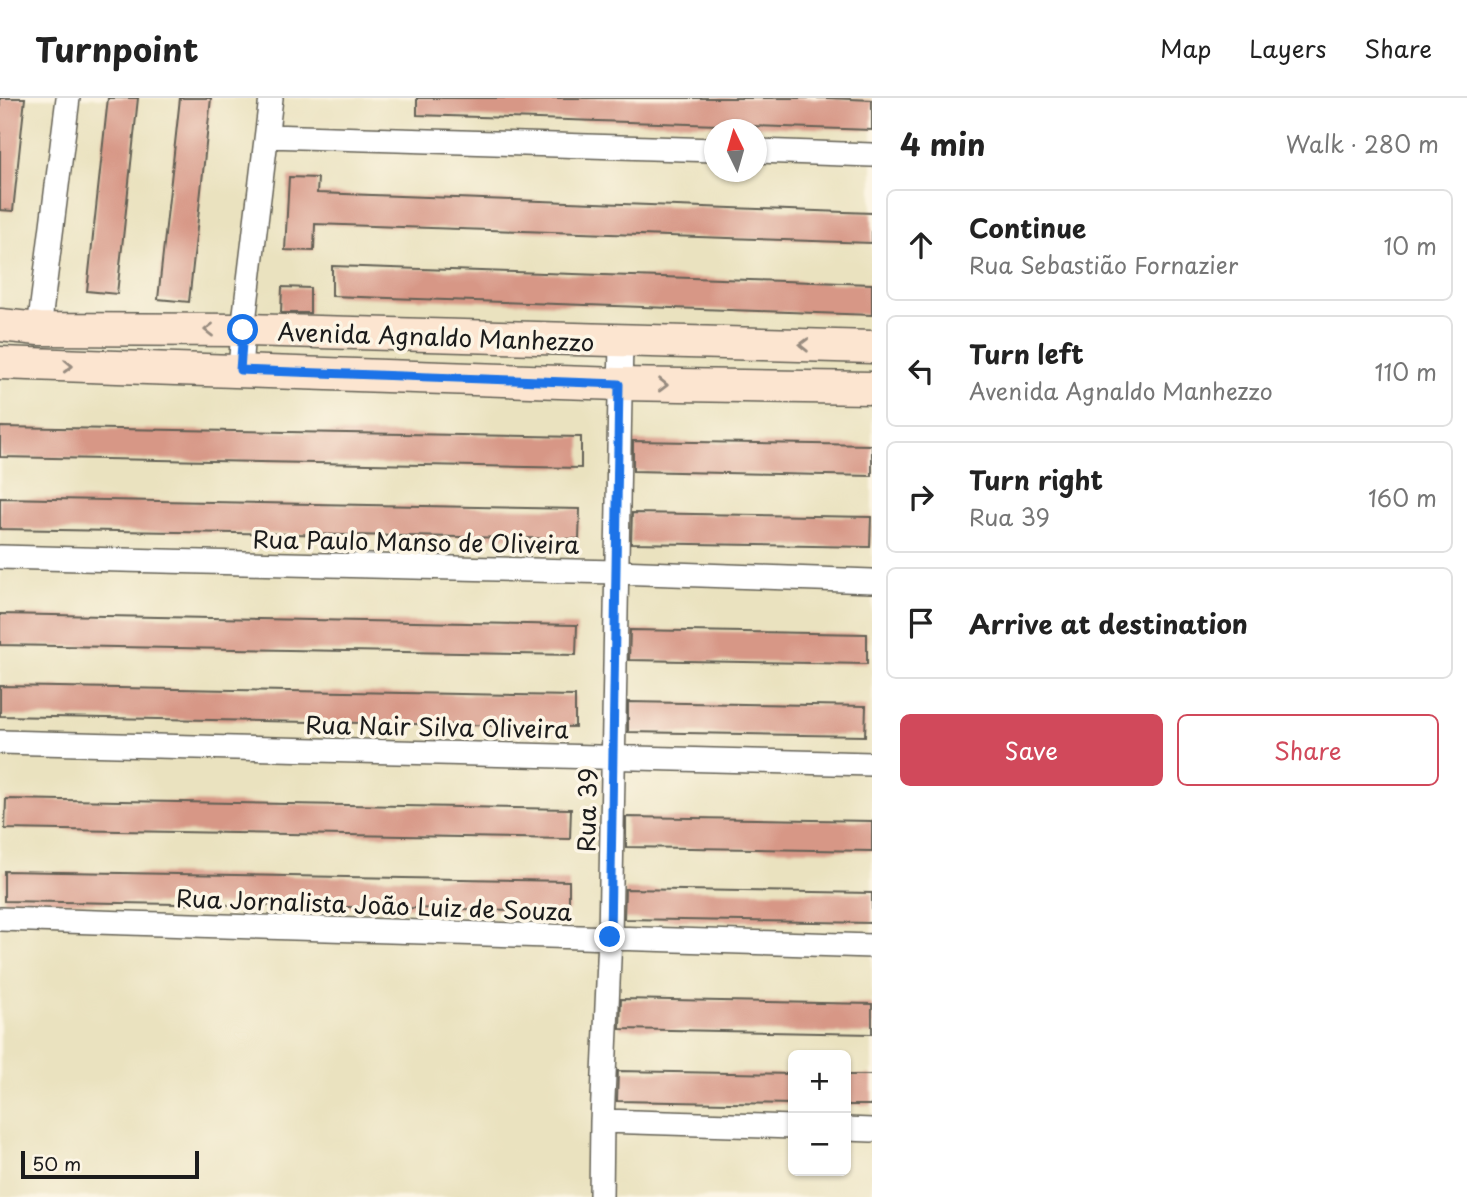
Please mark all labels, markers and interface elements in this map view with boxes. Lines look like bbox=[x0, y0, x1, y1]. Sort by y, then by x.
text: Turnpoint bbox=[35, 23, 199, 73]
text: Map bbox=[1160, 30, 1211, 66]
text: Layers bbox=[1249, 30, 1326, 66]
text: Share bbox=[1364, 30, 1432, 66]
north arrow bbox=[704, 119, 767, 182]
text: 4 min bbox=[900, 121, 986, 166]
text: Walk · 280 m bbox=[1286, 126, 1439, 161]
text: Continue bbox=[969, 208, 1086, 247]
icon: ahead bbox=[902, 226, 940, 264]
text: 10 m bbox=[1383, 228, 1437, 263]
text: Rua Sebastião Fornazier bbox=[969, 247, 1238, 282]
street label: Avenida Agnaldo Manhezzo bbox=[277, 312, 595, 360]
route start bbox=[227, 314, 258, 345]
one-way arrow bbox=[203, 322, 214, 338]
text: Turn left bbox=[969, 334, 1084, 373]
one-way arrow bbox=[798, 338, 809, 353]
icon: left bbox=[902, 352, 940, 390]
text: 110 m bbox=[1375, 354, 1437, 389]
one-way arrow bbox=[63, 358, 74, 373]
text: Avenida Agnaldo Manhezzo bbox=[969, 373, 1273, 408]
one-way arrow bbox=[658, 377, 669, 393]
text: Turn right bbox=[969, 460, 1103, 499]
icon: right bbox=[902, 478, 940, 516]
text: 160 m bbox=[1368, 480, 1437, 515]
text: Rua 39 bbox=[969, 499, 1050, 534]
street label: Rua Paulo Manso de Oliveira bbox=[252, 520, 580, 562]
icon: arrive bbox=[902, 604, 940, 642]
text: Arrive at destination bbox=[969, 604, 1248, 643]
street label: Rua Nair Silva Oliveira bbox=[305, 706, 570, 746]
button: Save bbox=[900, 714, 1163, 786]
button: Share bbox=[1177, 714, 1439, 786]
street label: Rua 39 bbox=[567, 768, 605, 852]
street label: Rua Jornalista João Luiz de Souza bbox=[175, 879, 573, 929]
route end bbox=[594, 921, 625, 952]
map controls bbox=[788, 1050, 851, 1176]
button: + bbox=[788, 1050, 851, 1113]
button: − bbox=[788, 1113, 851, 1176]
scale bar bbox=[21, 1148, 200, 1180]
text: 50 m bbox=[32, 1149, 81, 1177]

